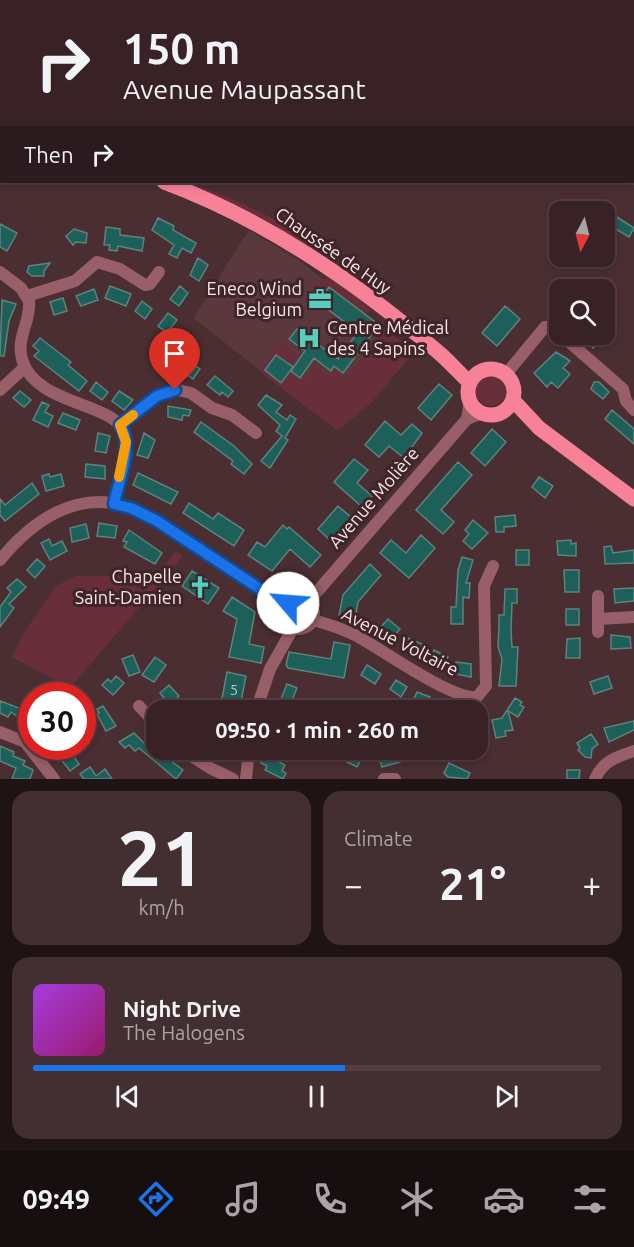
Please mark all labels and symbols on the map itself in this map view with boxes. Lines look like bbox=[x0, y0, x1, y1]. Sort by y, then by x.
north arrow bbox=[549, 201, 615, 267]
street label: Chaussée de Huy bbox=[272, 203, 395, 298]
place label: Eneco Wind Belgium bbox=[207, 278, 302, 319]
office icon: Eneco Wind Belgium bbox=[307, 286, 333, 312]
place label: Centre Médical des 4 Sapins bbox=[327, 317, 449, 358]
hospital icon: Centre Médical des 4 Sapins bbox=[296, 325, 322, 351]
pin bbox=[149, 328, 200, 390]
street label: Avenue Molière bbox=[324, 443, 422, 552]
place label: Chapelle Saint-Damien bbox=[75, 566, 182, 607]
position arrow bbox=[256, 571, 320, 635]
church icon: Chapelle Saint-Damien bbox=[187, 574, 213, 600]
street label: Avenue Voltaire bbox=[339, 603, 462, 679]
house number: 5 bbox=[230, 681, 238, 698]
speed limit sign: 30 bbox=[18, 682, 96, 760]

